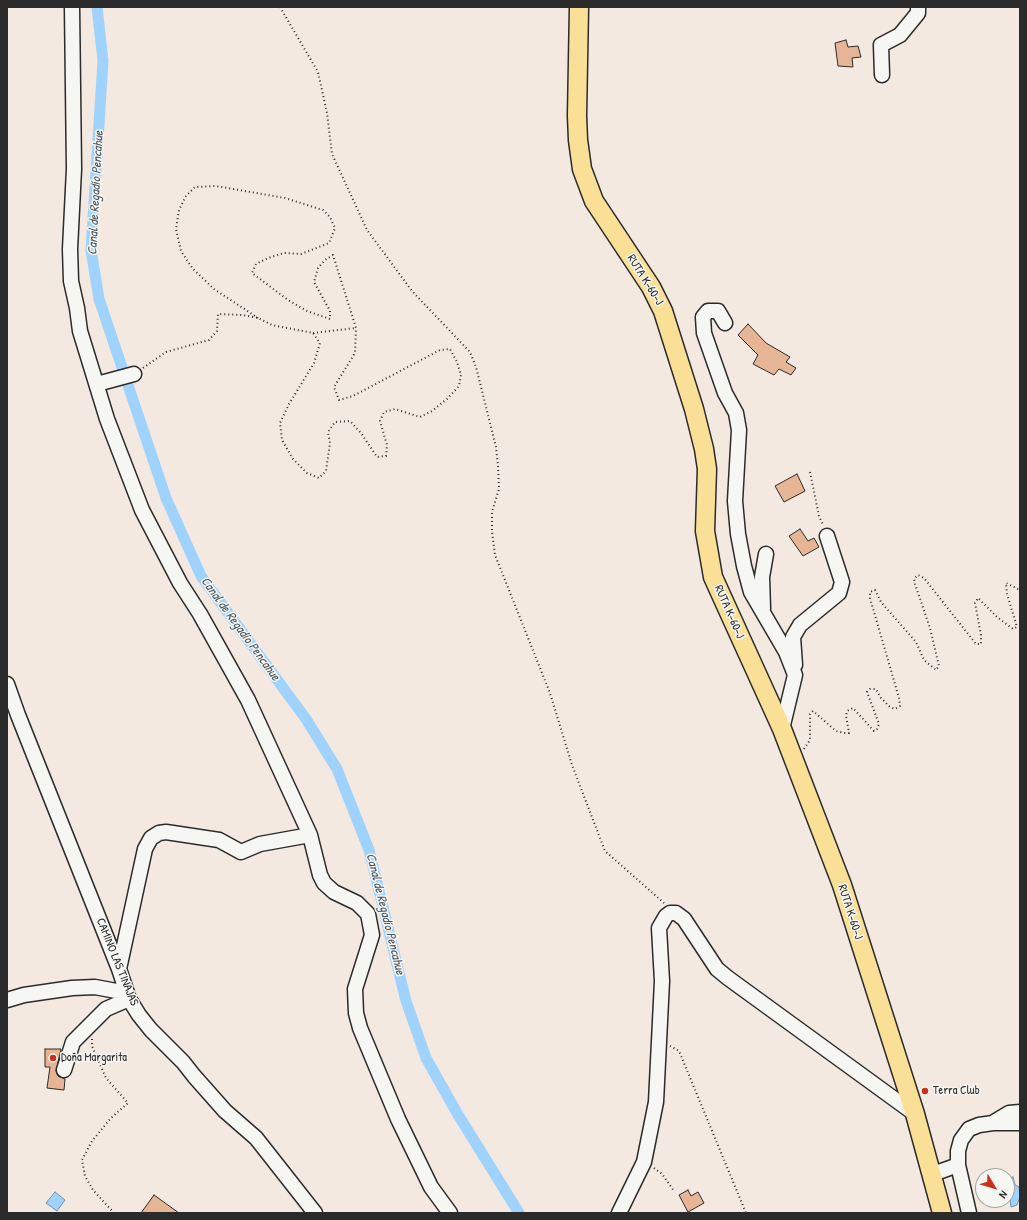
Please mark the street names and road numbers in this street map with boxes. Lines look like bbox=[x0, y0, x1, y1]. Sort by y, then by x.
street label: RUTA K-60-J bbox=[624, 252, 666, 308]
street label: RUTA K-60-J bbox=[711, 583, 747, 641]
street label: RUTA K-60-J bbox=[834, 883, 866, 941]
street label: CAMINO LAS TINAJAS bbox=[93, 916, 141, 1008]

